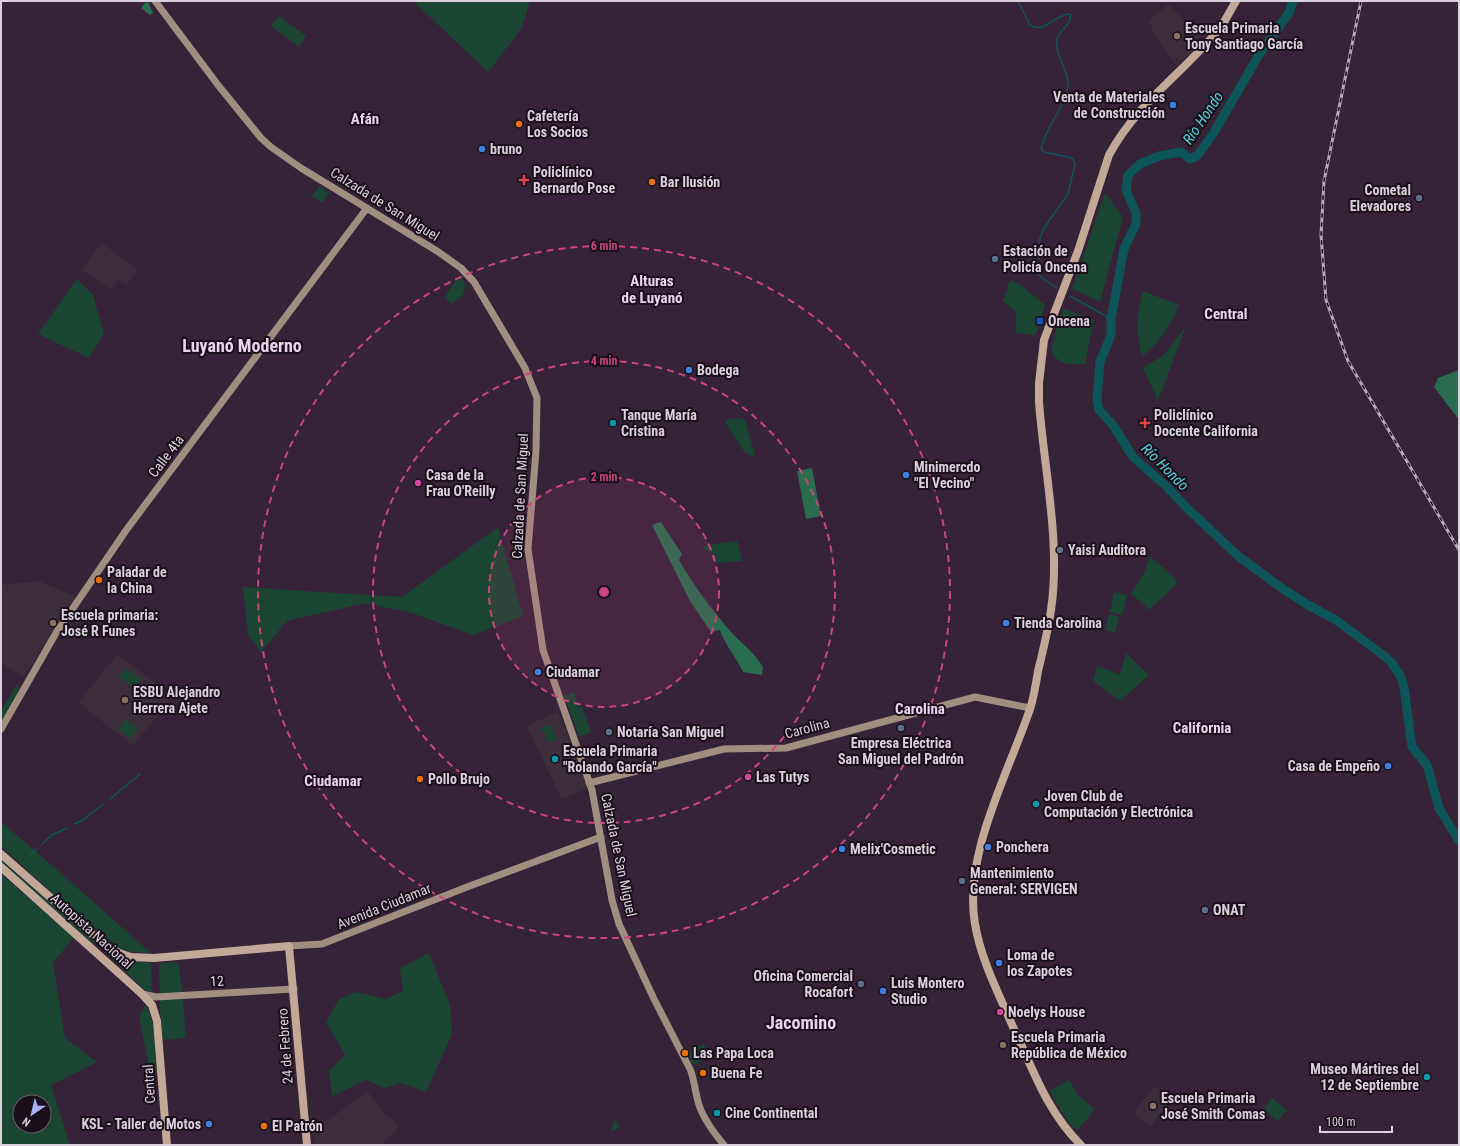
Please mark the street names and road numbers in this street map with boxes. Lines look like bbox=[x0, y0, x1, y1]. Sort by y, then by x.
street label: Calzada de San Miguel bbox=[328, 164, 442, 244]
street label: Calle 4ta bbox=[145, 432, 187, 480]
street label: Calzada de San Miguel bbox=[509, 433, 531, 559]
street label: Carolina bbox=[783, 714, 831, 742]
street label: Calzada de San Miguel bbox=[598, 792, 640, 918]
street label: Avenida Ciudamar bbox=[335, 880, 433, 932]
street label: Autopista Nacional bbox=[48, 890, 136, 972]
street label: 12 bbox=[210, 973, 224, 989]
street label: 24 de Febrero bbox=[274, 1008, 296, 1084]
street label: Central bbox=[140, 1064, 158, 1104]

